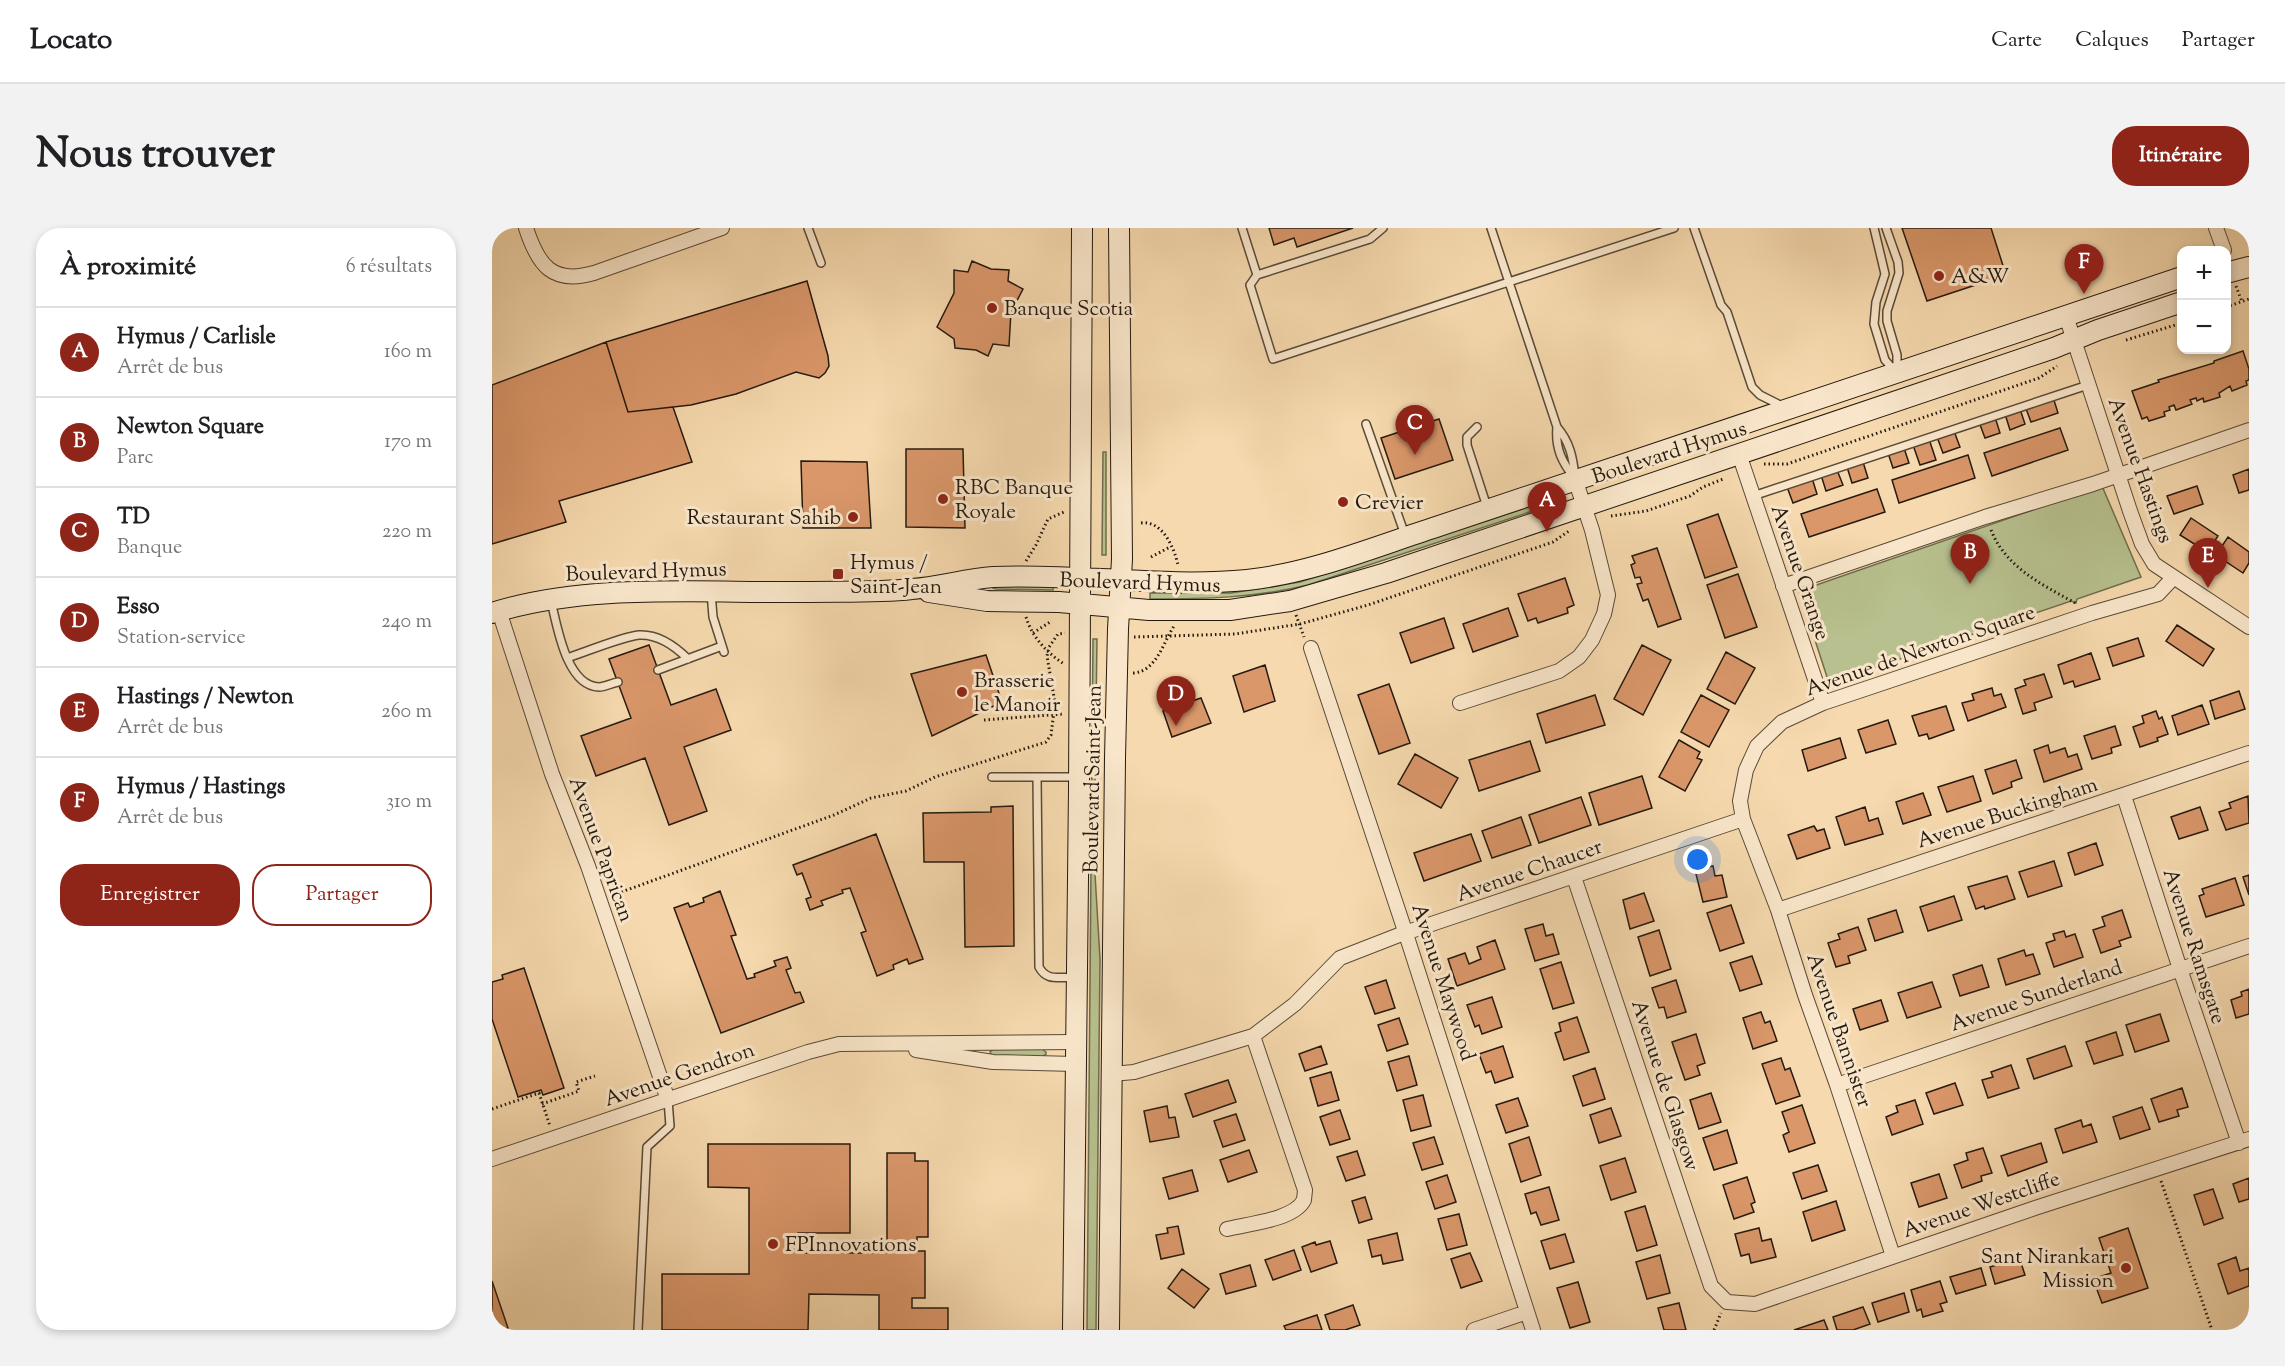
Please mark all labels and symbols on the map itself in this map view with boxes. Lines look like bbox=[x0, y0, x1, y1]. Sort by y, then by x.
pin: F bbox=[2064, 244, 2104, 294]
place label: A&W bbox=[1951, 263, 2009, 293]
marker: A&W bbox=[1932, 269, 1946, 283]
place label: Banque Scotia bbox=[1004, 295, 1134, 325]
marker: Banque Scotia bbox=[985, 301, 999, 315]
street label: Avenue Hastings bbox=[2099, 394, 2179, 548]
pin: C bbox=[1396, 406, 1434, 455]
street label: Boulevard Hymus bbox=[1588, 415, 1751, 493]
place label: RBC Banque Royale bbox=[955, 474, 1073, 528]
pin: A bbox=[1528, 482, 1566, 532]
place label: Crevier bbox=[1355, 489, 1424, 519]
marker: RBC Banque Royale bbox=[936, 492, 950, 506]
marker: Crevier bbox=[1336, 495, 1350, 509]
street label: Avenue Grange bbox=[1762, 501, 1836, 644]
place label: Restaurant Sahib bbox=[687, 504, 841, 534]
marker: Restaurant Sahib bbox=[846, 510, 860, 524]
pin: B bbox=[1950, 534, 1990, 584]
pin: E bbox=[2188, 538, 2228, 588]
place label: Hymus / Saint-Jean bbox=[850, 549, 942, 603]
street label: Boulevard Hymus bbox=[565, 555, 727, 591]
street label: Boulevard Hymus bbox=[1059, 566, 1221, 602]
marker: Hymus / Saint-Jean bbox=[831, 567, 845, 581]
street label: Avenue de Newton Square bbox=[1802, 598, 2039, 705]
place label: Brasserie le Manoir bbox=[974, 667, 1060, 721]
pin: D bbox=[1156, 676, 1196, 726]
marker: Brasserie le Manoir bbox=[955, 685, 969, 699]
street label: Boulevard Saint-Jean bbox=[1077, 685, 1111, 874]
street label: Avenue Buckingham bbox=[1913, 770, 2102, 857]
street label: Avenue Paprican bbox=[560, 773, 640, 927]
street label: Avenue Chaucer bbox=[1453, 833, 1607, 911]
your location bbox=[1683, 845, 1712, 874]
street label: Avenue Ramsgate bbox=[2154, 865, 2232, 1028]
street label: Avenue Maywood bbox=[1403, 900, 1482, 1065]
street label: Avenue Bannister bbox=[1798, 949, 1879, 1112]
street label: Avenue Sunderland bbox=[1947, 953, 2127, 1040]
street label: Avenue de Glasgow bbox=[1622, 996, 1706, 1175]
street label: Avenue Gendron bbox=[600, 1036, 759, 1116]
street label: Avenue Westcliffe bbox=[1899, 1165, 2064, 1247]
place label: FPInnovations bbox=[785, 1231, 917, 1261]
marker: FPInnovations bbox=[766, 1237, 780, 1251]
place label: Sant Nirankari Mission bbox=[1981, 1243, 2114, 1297]
marker: Sant Nirankari Mission bbox=[2119, 1261, 2133, 1275]

